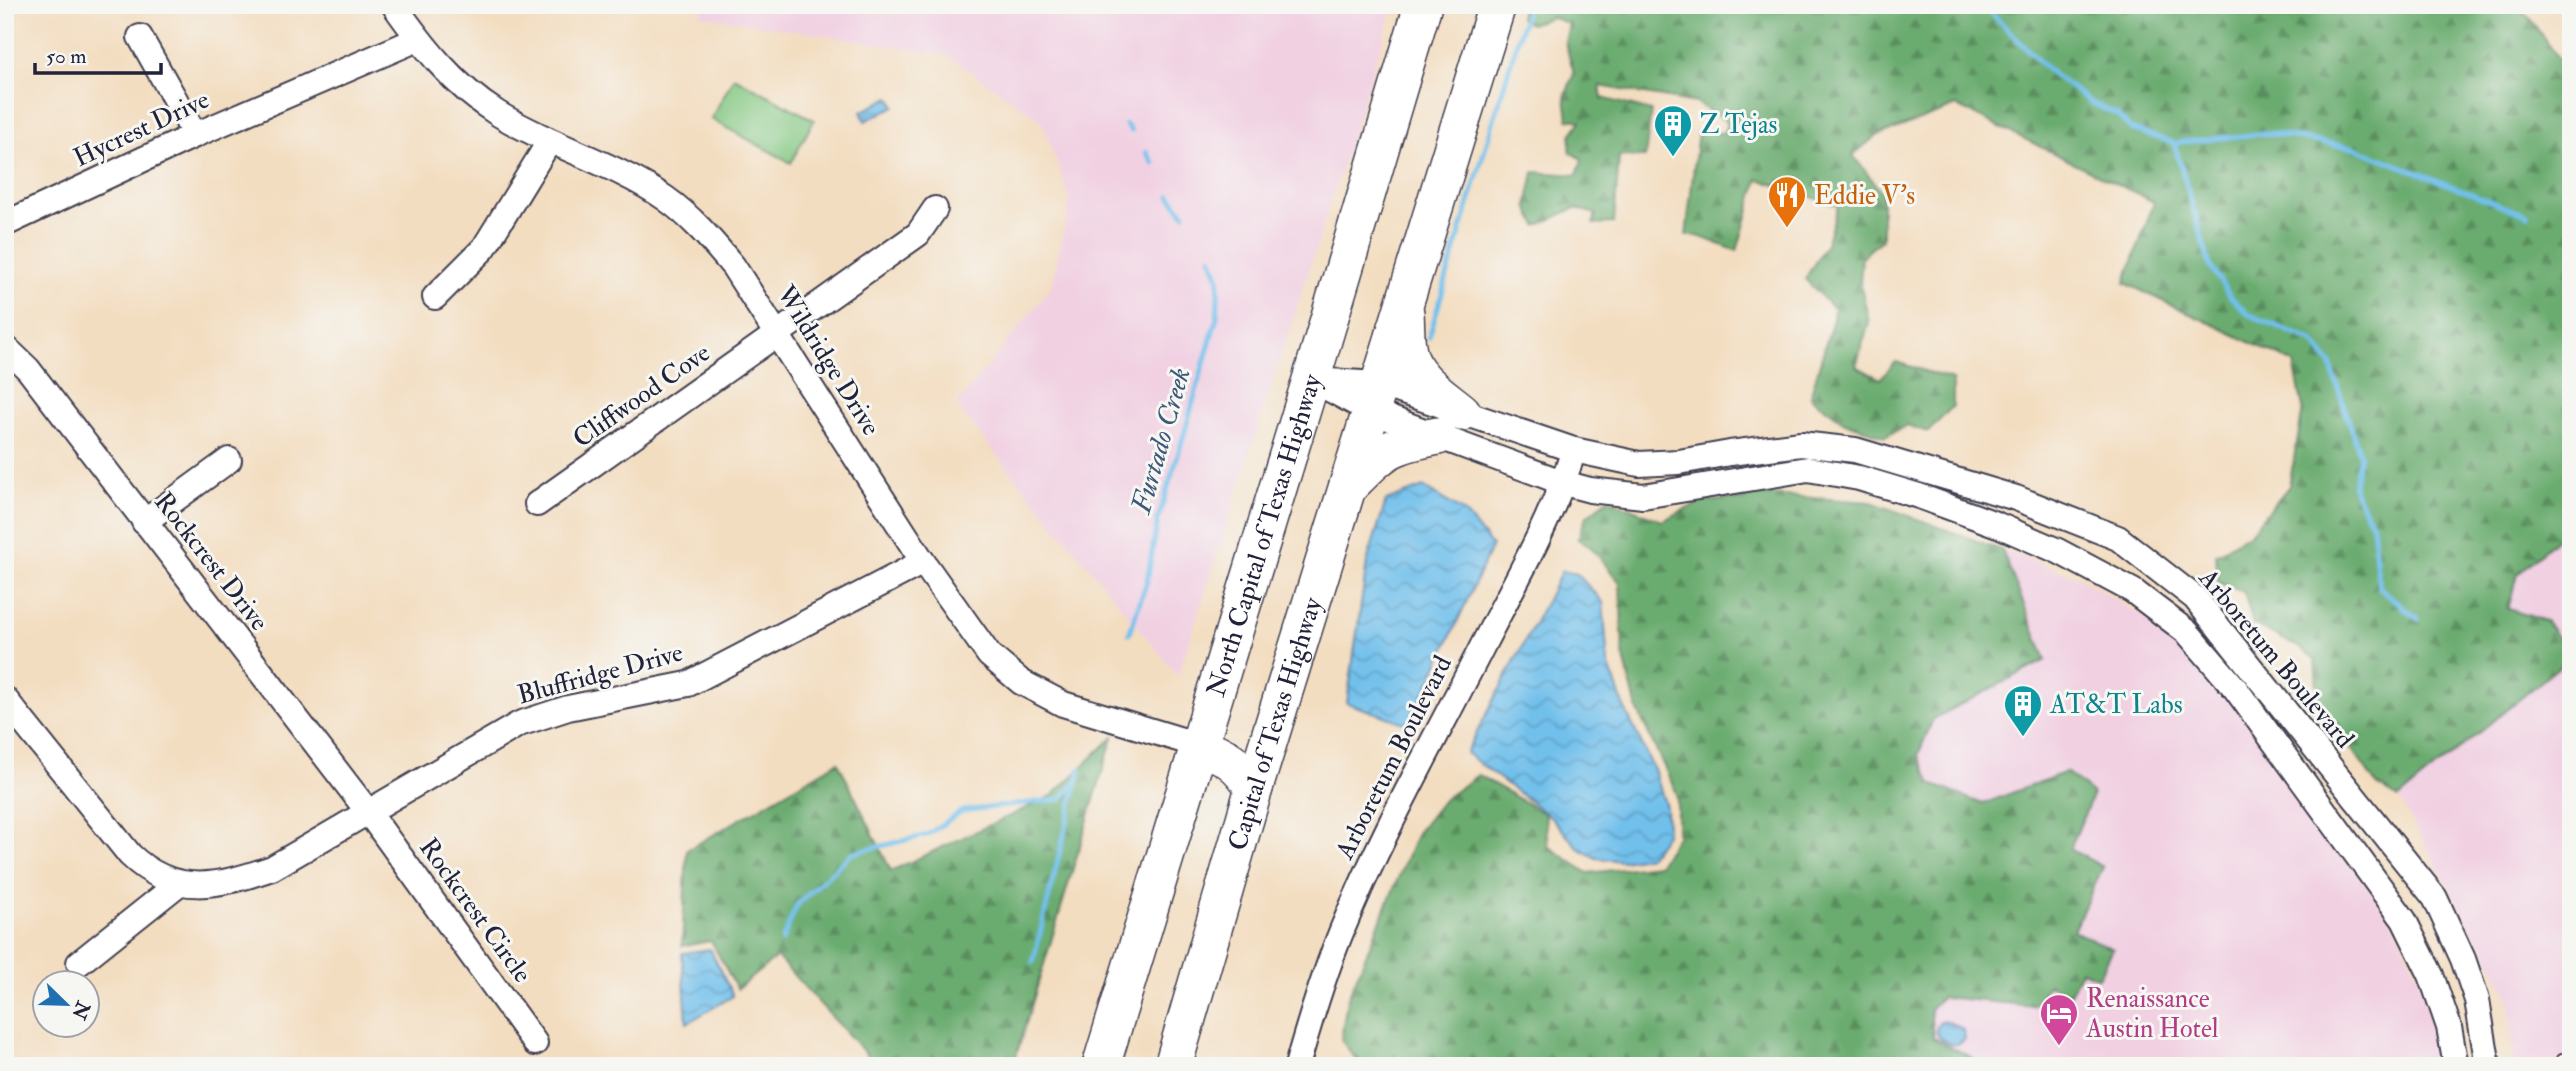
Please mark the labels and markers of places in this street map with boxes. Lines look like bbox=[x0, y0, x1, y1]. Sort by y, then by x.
building icon: Z Tejas bbox=[1652, 103, 1694, 158]
place label: Z Tejas bbox=[1700, 109, 1778, 141]
restaurant icon: Eddie V's bbox=[1766, 174, 1808, 229]
place label: Eddie V's bbox=[1814, 180, 1915, 212]
building icon: AT&T Labs bbox=[2002, 683, 2044, 738]
place label: AT&T Labs bbox=[2049, 689, 2183, 721]
place label: Renaissance Austin Hotel bbox=[2085, 983, 2219, 1045]
hotel icon: Renaissance Austin Hotel bbox=[2038, 992, 2080, 1047]

